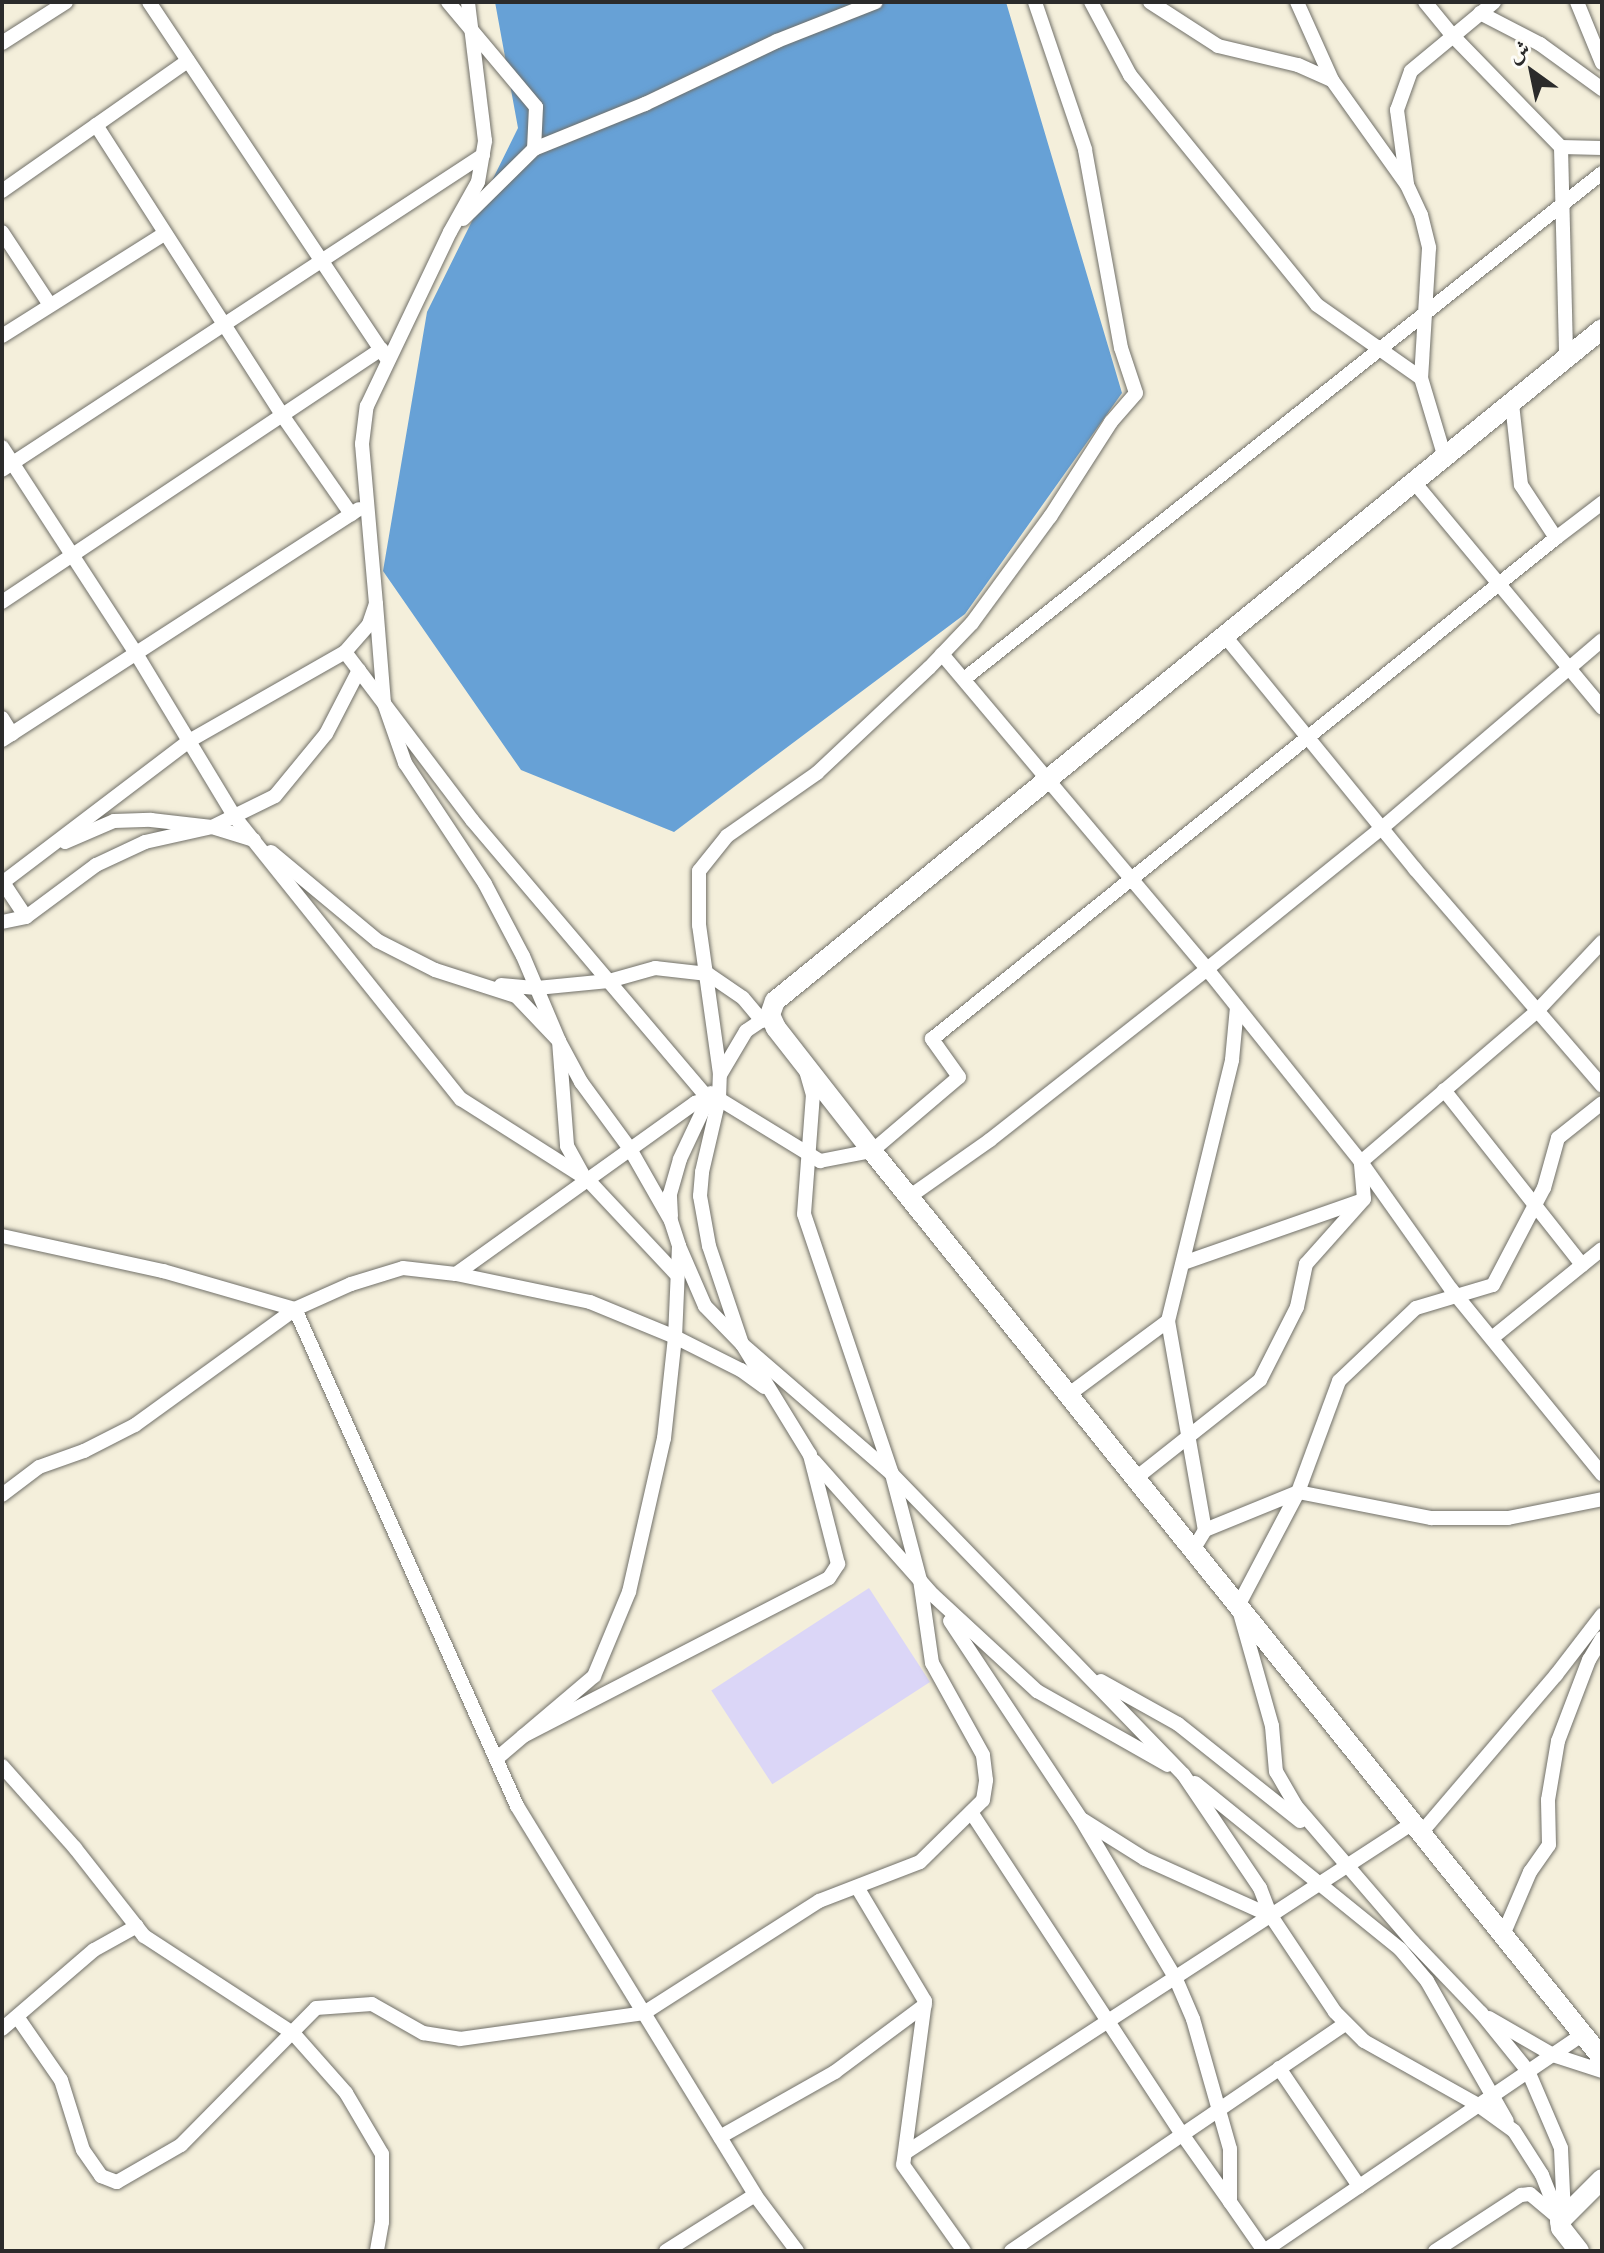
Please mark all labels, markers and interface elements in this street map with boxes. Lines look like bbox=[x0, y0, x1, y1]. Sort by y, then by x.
north arrow bbox=[1492, 32, 1572, 112]
text: ش bbox=[1503, 35, 1535, 69]

